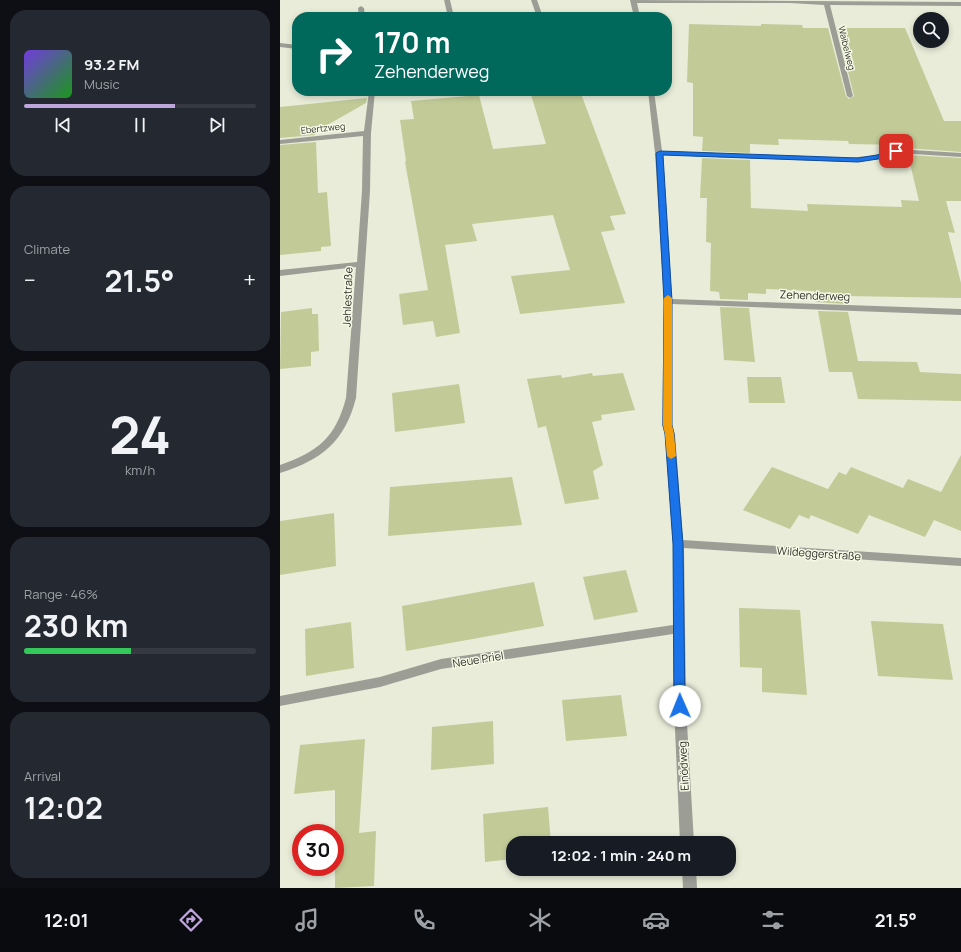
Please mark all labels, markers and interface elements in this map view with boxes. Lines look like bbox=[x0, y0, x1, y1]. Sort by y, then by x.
map controls bbox=[913, 12, 949, 48]
button: search bbox=[913, 12, 949, 48]
text: 170 m bbox=[374, 23, 450, 61]
street label: Waibelweg bbox=[835, 25, 859, 71]
icon: right bbox=[308, 28, 360, 80]
text: 93.2 FM bbox=[84, 54, 139, 75]
text: Zehenderweg bbox=[374, 59, 489, 83]
text: Music bbox=[84, 75, 120, 93]
icon: previous bbox=[52, 114, 74, 136]
icon: pause bbox=[129, 114, 151, 136]
icon: next bbox=[206, 114, 228, 136]
street label: Ebertzweg bbox=[300, 119, 346, 137]
pin bbox=[879, 134, 913, 168]
icon: arrive bbox=[885, 140, 907, 162]
text: Climate bbox=[24, 240, 70, 258]
text: 21.5° bbox=[105, 260, 175, 301]
text: − bbox=[24, 265, 36, 295]
text: + bbox=[243, 265, 256, 295]
street label: Jehlestraße bbox=[338, 266, 356, 327]
street label: Zehenderweg bbox=[779, 286, 851, 304]
text: 24 bbox=[109, 399, 171, 470]
text: km/h bbox=[125, 461, 155, 479]
street label: Wildeggerstraße bbox=[776, 543, 862, 563]
text: Range · 46% bbox=[24, 585, 98, 603]
text: 230 km bbox=[24, 605, 128, 646]
street label: Neue Priel bbox=[451, 648, 505, 670]
position arrow bbox=[659, 685, 701, 727]
street label: Einödweg bbox=[674, 741, 692, 791]
text: Arrival bbox=[24, 767, 61, 785]
text: 12:02 bbox=[24, 787, 103, 828]
speed limit sign: 30 bbox=[292, 824, 344, 876]
text: 12:02 · 1 min · 240 m bbox=[551, 845, 691, 866]
icon: directions bbox=[177, 906, 205, 934]
icon: music bbox=[293, 906, 321, 934]
icon: phone bbox=[410, 906, 438, 934]
icon: climate bbox=[526, 906, 554, 934]
icon: car bbox=[642, 906, 670, 934]
icon: filters bbox=[759, 906, 787, 934]
text: 12:01 bbox=[44, 908, 89, 932]
text: 21.5° bbox=[875, 908, 917, 932]

